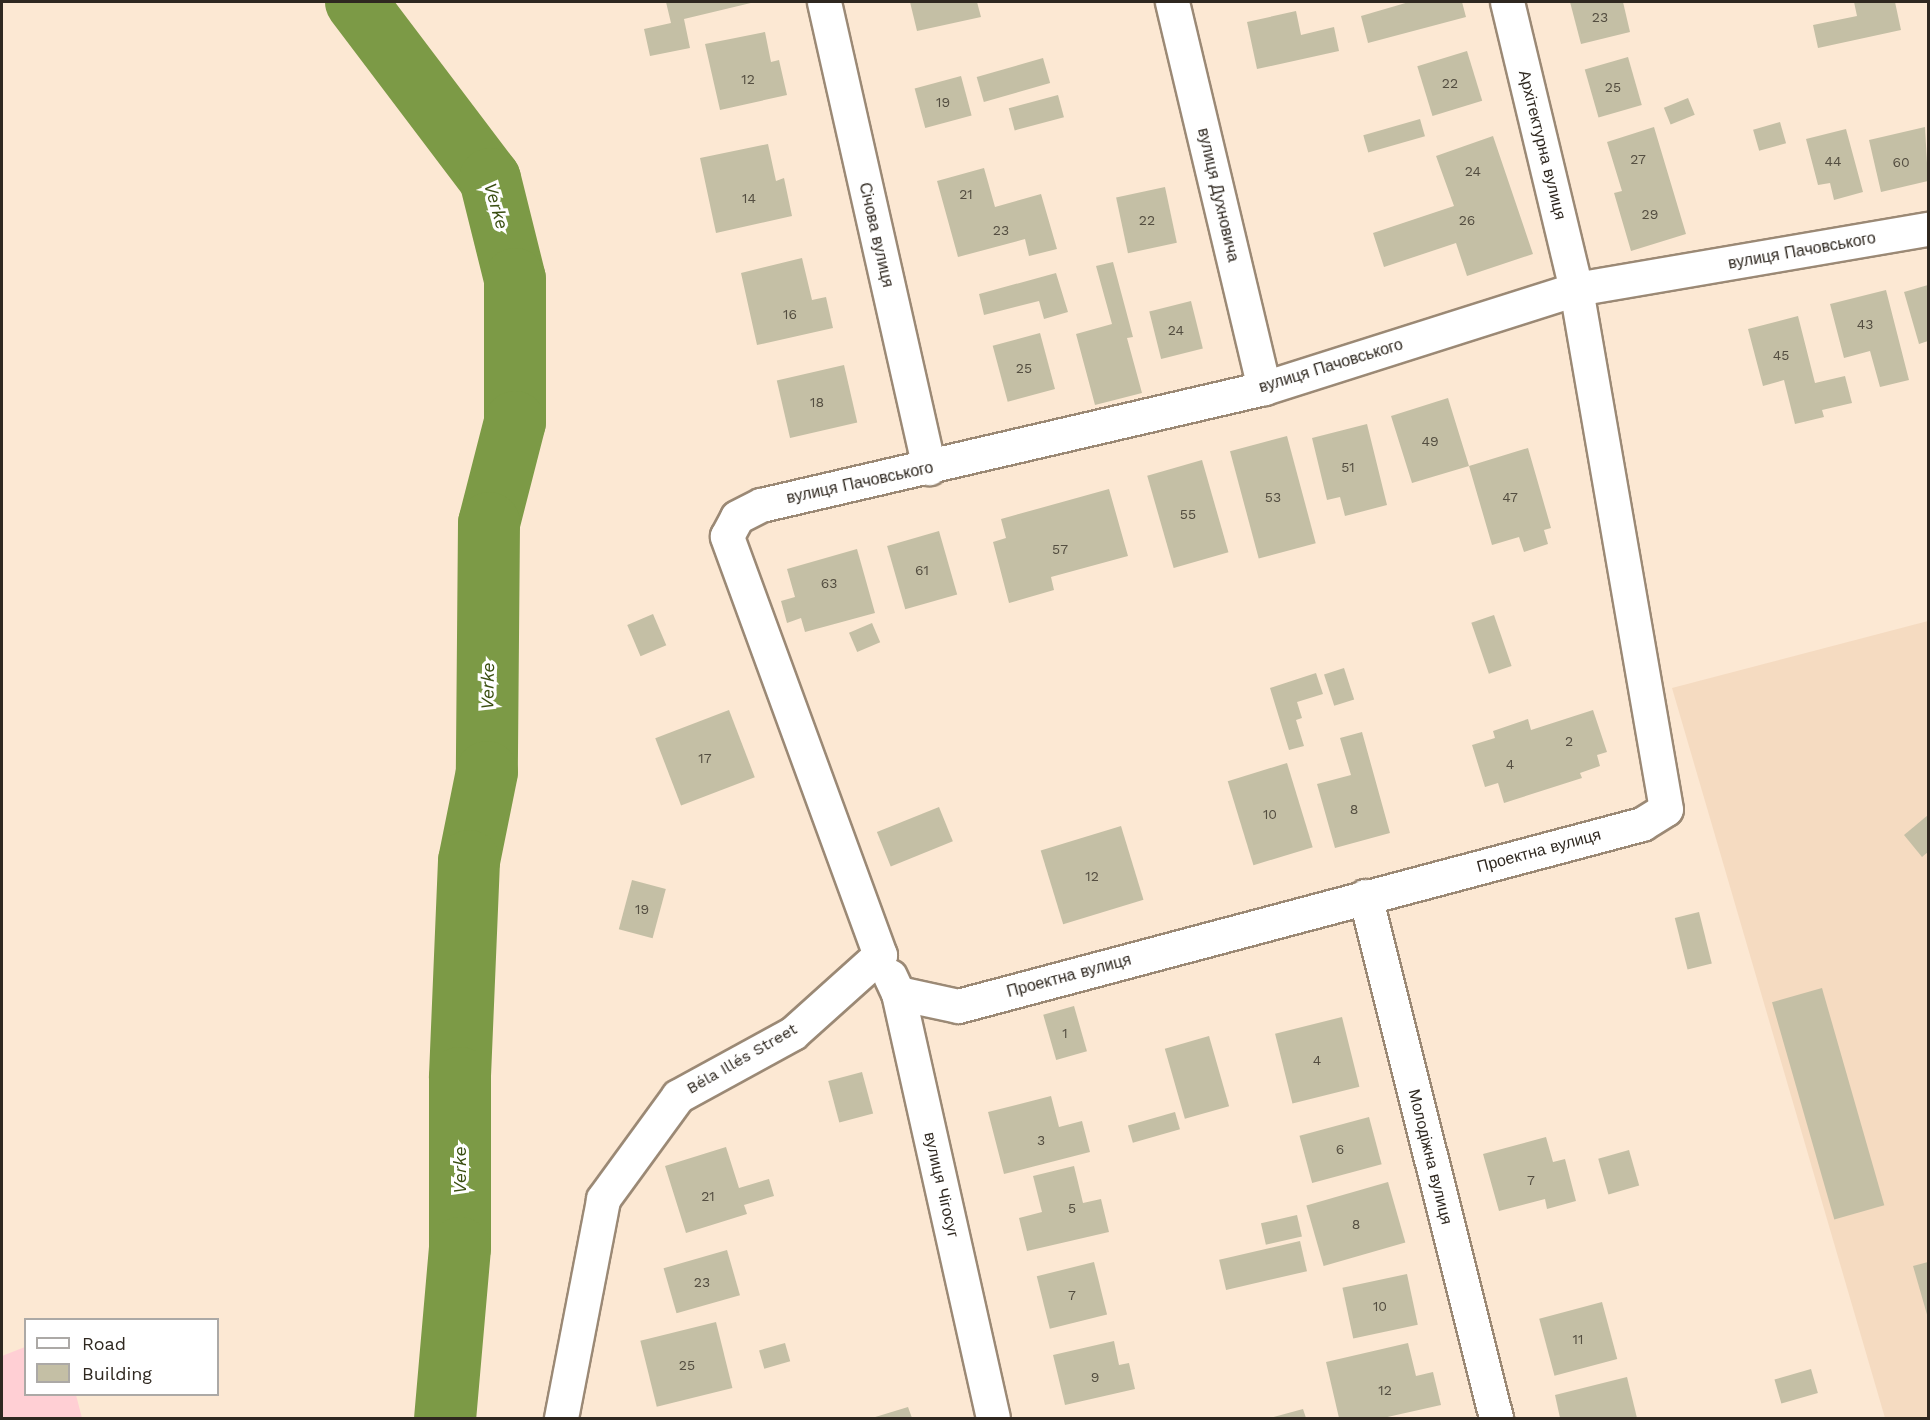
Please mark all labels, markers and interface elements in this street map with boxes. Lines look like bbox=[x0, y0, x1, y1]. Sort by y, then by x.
house number: 23 bbox=[1592, 9, 1608, 25]
street label: Архітектурна вулиця bbox=[1514, 68, 1570, 222]
house number: 12 bbox=[741, 71, 755, 87]
house number: 22 bbox=[1442, 75, 1458, 91]
house number: 25 bbox=[1605, 79, 1621, 95]
house number: 19 bbox=[936, 94, 950, 110]
street label: вулиця Духновича bbox=[1193, 126, 1243, 264]
house number: 27 bbox=[1630, 151, 1646, 167]
house number: 44 bbox=[1824, 153, 1842, 169]
house number: 60 bbox=[1892, 154, 1910, 170]
house number: 24 bbox=[1465, 163, 1481, 179]
water label: Verke bbox=[479, 180, 513, 232]
street label: Січова вулиця bbox=[855, 181, 897, 289]
house number: 21 bbox=[959, 186, 973, 202]
house number: 14 bbox=[742, 190, 756, 206]
house number: 29 bbox=[1642, 206, 1658, 222]
house number: 22 bbox=[1139, 212, 1155, 228]
house number: 26 bbox=[1459, 212, 1475, 228]
house number: 23 bbox=[993, 222, 1009, 238]
street label: вулиця Пачовського bbox=[1727, 229, 1877, 273]
house number: 16 bbox=[783, 306, 797, 322]
house number: 43 bbox=[1857, 316, 1873, 332]
house number: 24 bbox=[1168, 322, 1184, 338]
street label: вулиця Пачовського bbox=[1257, 335, 1405, 397]
house number: 45 bbox=[1773, 347, 1789, 363]
house number: 25 bbox=[1016, 360, 1032, 376]
house number: 18 bbox=[810, 394, 824, 410]
house number: 49 bbox=[1421, 433, 1439, 449]
street label: вулиця Пачовського bbox=[785, 458, 935, 508]
house number: 51 bbox=[1341, 459, 1355, 475]
house number: 53 bbox=[1265, 489, 1281, 505]
house number: 47 bbox=[1502, 489, 1518, 505]
house number: 55 bbox=[1180, 506, 1196, 522]
house number: 57 bbox=[1052, 541, 1068, 557]
house number: 61 bbox=[915, 562, 929, 578]
house number: 63 bbox=[821, 575, 837, 591]
water label: Verke bbox=[477, 662, 499, 710]
house number: 2 bbox=[1565, 733, 1573, 749]
house number: 17 bbox=[698, 750, 712, 766]
house number: 4 bbox=[1506, 756, 1514, 772]
house number: 8 bbox=[1350, 801, 1358, 817]
house number: 10 bbox=[1263, 806, 1277, 822]
street label: Проектна вулиця bbox=[1475, 825, 1603, 877]
house number: 12 bbox=[1085, 868, 1099, 884]
house number: 19 bbox=[635, 901, 649, 917]
street label: Проектна вулиця bbox=[1005, 950, 1133, 1002]
street label: Béla Illés Street bbox=[683, 1019, 801, 1099]
house number: 1 bbox=[1062, 1025, 1068, 1041]
house number: 4 bbox=[1313, 1052, 1321, 1068]
street label: Молодіжна вулиця bbox=[1404, 1087, 1456, 1227]
street label: вулиця Чігосуг bbox=[920, 1130, 962, 1240]
house number: 3 bbox=[1037, 1132, 1045, 1148]
house number: 6 bbox=[1336, 1141, 1344, 1157]
water label: Verke bbox=[449, 1146, 471, 1194]
house number: 7 bbox=[1527, 1172, 1535, 1188]
house number: 21 bbox=[701, 1188, 715, 1204]
house number: 5 bbox=[1068, 1200, 1076, 1216]
house number: 8 bbox=[1352, 1216, 1360, 1232]
house number: 23 bbox=[694, 1274, 710, 1290]
house number: 7 bbox=[1068, 1287, 1076, 1303]
house number: 10 bbox=[1373, 1298, 1387, 1314]
legend bbox=[24, 1318, 219, 1396]
house number: 11 bbox=[1573, 1331, 1583, 1347]
text: Road bbox=[82, 1333, 126, 1354]
house number: 25 bbox=[679, 1357, 695, 1373]
text: Building bbox=[82, 1363, 152, 1384]
house number: 9 bbox=[1091, 1369, 1099, 1385]
house number: 12 bbox=[1378, 1382, 1392, 1398]

